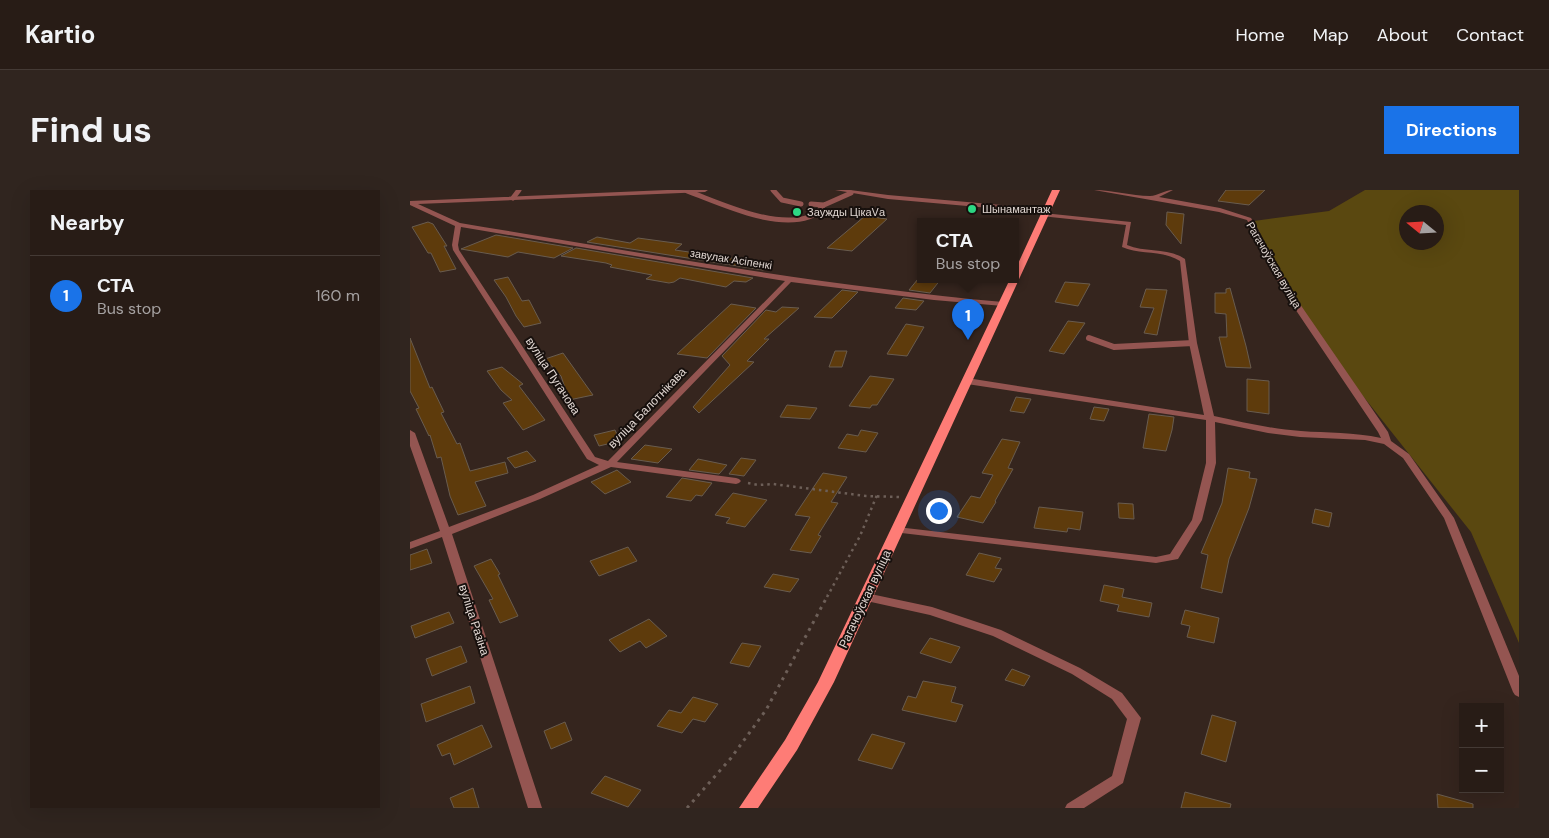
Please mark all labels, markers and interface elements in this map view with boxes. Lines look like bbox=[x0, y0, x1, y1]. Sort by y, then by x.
text: Kartio bbox=[25, 19, 95, 50]
text: Home bbox=[1235, 23, 1285, 47]
text: Map bbox=[1313, 23, 1349, 47]
text: About bbox=[1377, 23, 1428, 47]
text: Contact bbox=[1456, 23, 1524, 47]
button: Directions bbox=[1384, 106, 1519, 154]
text: Find us bbox=[30, 107, 152, 153]
place label: Шынамантаж bbox=[982, 202, 1051, 216]
marker: Шынамантаж bbox=[966, 203, 978, 215]
place label: Заужды ЦікаVа bbox=[807, 205, 886, 219]
north arrow bbox=[1399, 205, 1444, 250]
marker: Заужды ЦікаVа bbox=[791, 206, 803, 218]
text: Nearby bbox=[50, 209, 124, 237]
popup bbox=[917, 218, 1019, 283]
street label: Рагачоўская вуліца bbox=[1243, 219, 1305, 312]
text: СТА bbox=[936, 228, 973, 253]
street label: завулак Асіпенкі bbox=[689, 246, 773, 272]
text: Bus stop bbox=[936, 253, 1000, 274]
text: СТА bbox=[97, 273, 134, 298]
text: 1 bbox=[63, 285, 69, 306]
text: 160 m bbox=[316, 285, 360, 306]
text: Bus stop bbox=[97, 298, 161, 319]
pin: 1 bbox=[952, 299, 984, 340]
street label: вуліца Пугачова bbox=[522, 334, 584, 418]
street label: вуліца Балотнікава bbox=[604, 364, 690, 452]
your location bbox=[926, 498, 952, 524]
street label: Рагачоўская вуліца bbox=[835, 547, 895, 651]
street label: вуліца Разіна bbox=[455, 582, 493, 658]
map controls bbox=[1459, 703, 1504, 793]
button: + bbox=[1459, 703, 1504, 748]
button: − bbox=[1459, 748, 1504, 793]

